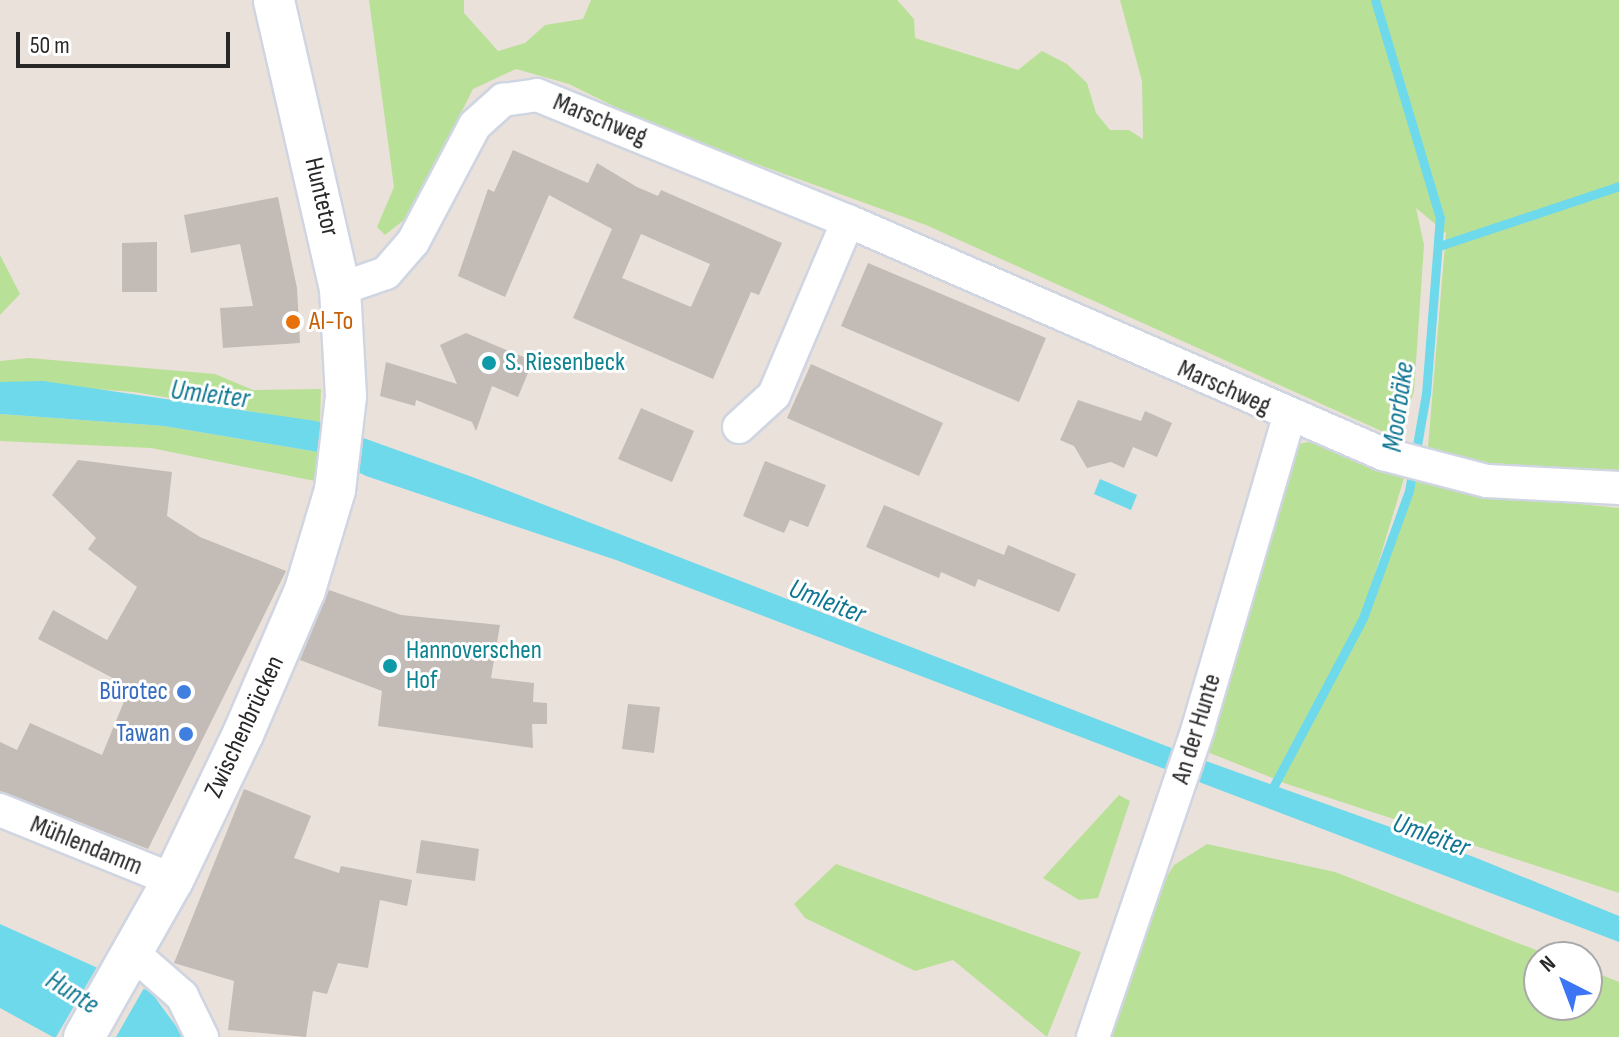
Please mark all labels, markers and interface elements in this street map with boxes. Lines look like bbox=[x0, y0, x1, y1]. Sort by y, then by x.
scale bar bbox=[20, 16, 234, 66]
text: 50 m bbox=[30, 31, 70, 60]
street label: Marschweg bbox=[548, 87, 652, 153]
street label: Huntetor bbox=[297, 155, 345, 239]
place label: Al-To bbox=[309, 306, 353, 338]
marker: Al-To bbox=[284, 313, 302, 331]
place label: S. Riesenbeck bbox=[505, 347, 625, 379]
marker: S. Riesenbeck bbox=[480, 354, 498, 372]
street label: Marschweg bbox=[1173, 354, 1275, 422]
water label: Moorbäke bbox=[1376, 360, 1422, 454]
water label: Umleiter bbox=[169, 373, 251, 417]
water label: Umleiter bbox=[784, 572, 870, 632]
place label: Hannoverschen Hof bbox=[406, 635, 542, 696]
street label: Zwischenbrücken bbox=[199, 651, 291, 803]
marker: Hannoverschen Hof bbox=[381, 657, 399, 675]
street label: An der Hunte bbox=[1166, 670, 1228, 788]
place label: Bürotec bbox=[99, 676, 168, 708]
marker: Bürotec bbox=[175, 683, 193, 701]
place label: Tawan bbox=[116, 718, 170, 750]
marker: Tawan bbox=[177, 725, 195, 743]
water label: Umleiter bbox=[1388, 807, 1474, 865]
street label: Mühlendamm bbox=[25, 809, 147, 883]
north arrow bbox=[1523, 941, 1603, 1021]
text: N bbox=[1535, 950, 1561, 978]
water label: Hunte bbox=[39, 964, 105, 1022]

